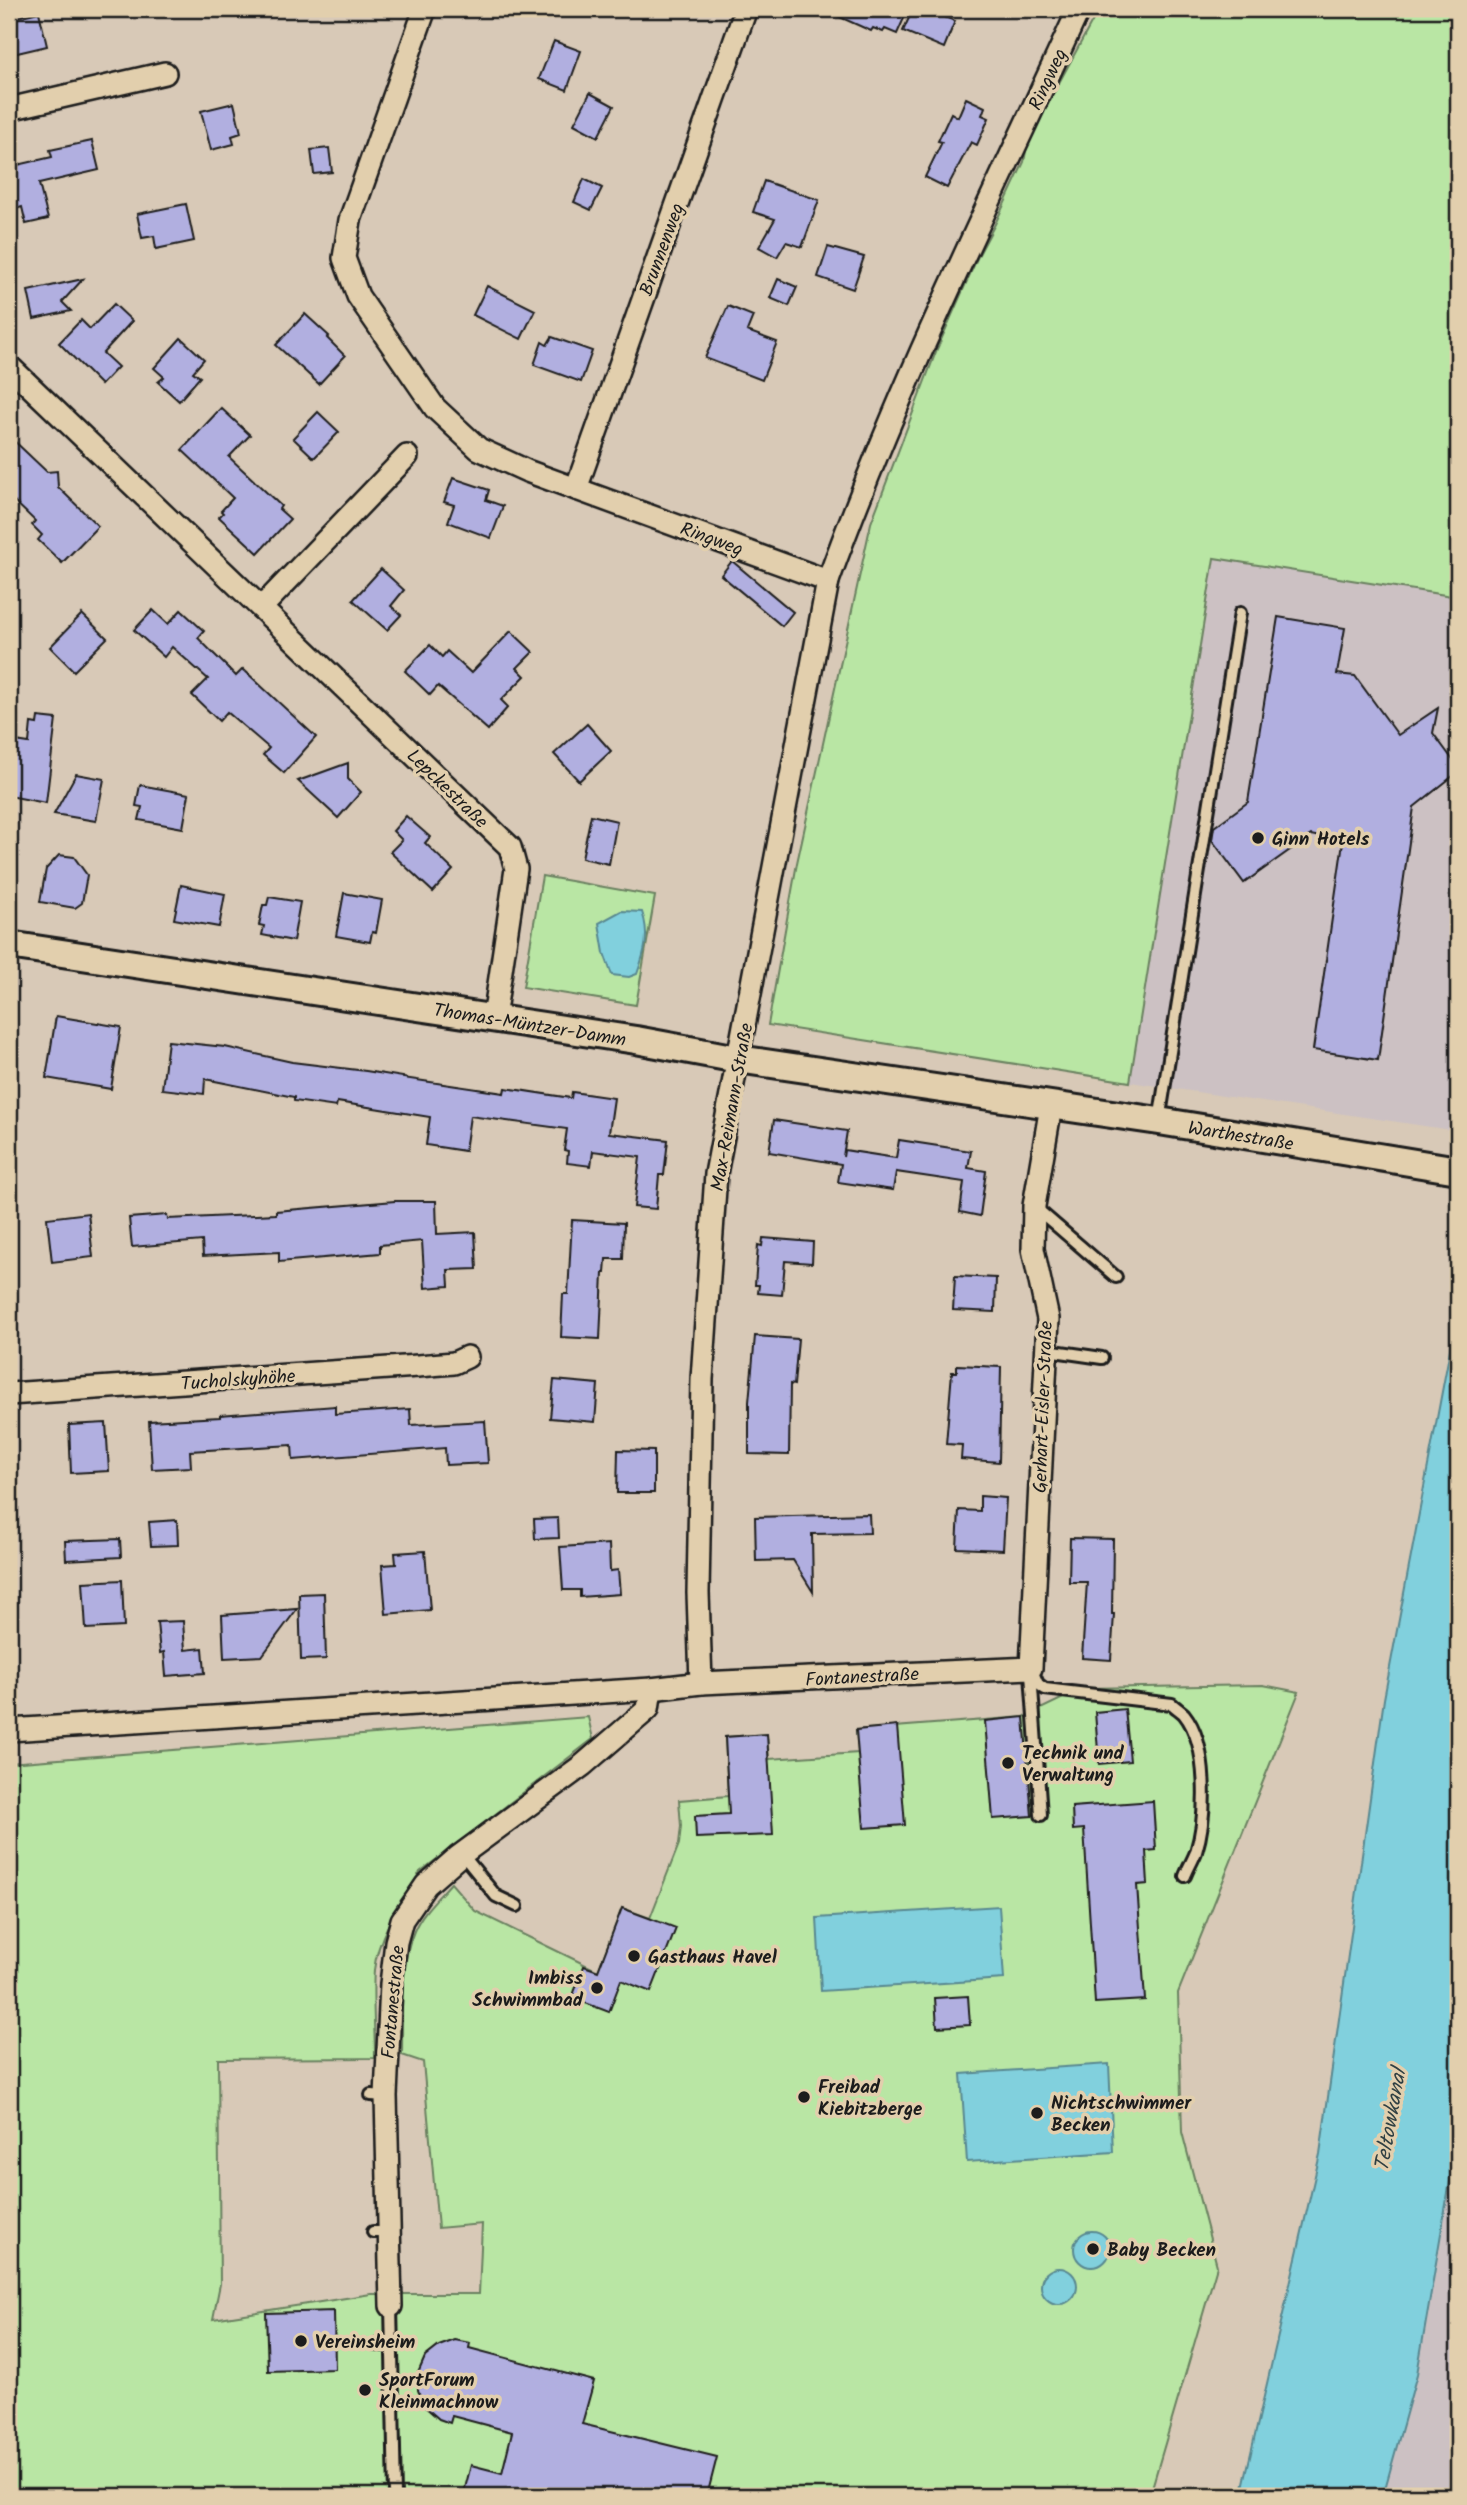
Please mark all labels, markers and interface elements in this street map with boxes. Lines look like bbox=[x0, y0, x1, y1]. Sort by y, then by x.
street label: Ringweg bbox=[1021, 44, 1076, 116]
street label: Brunnenweg bbox=[632, 199, 694, 300]
street label: Ringweg bbox=[676, 515, 747, 565]
street label: Lepckestraße bbox=[399, 742, 495, 837]
place label: Ginn Hotels bbox=[1272, 825, 1370, 855]
marker: Ginn Hotels bbox=[1250, 830, 1266, 846]
street label: Thomas-Müntzer-Damm bbox=[431, 996, 628, 1056]
street label: Max-Reimann-Straße bbox=[703, 1020, 763, 1194]
street label: Warthestraße bbox=[1186, 1114, 1296, 1160]
street label: Gerhart-Eisler-Straße bbox=[1026, 1320, 1062, 1494]
street label: Tucholskyhöhe bbox=[180, 1362, 297, 1400]
street label: Fontanestraße bbox=[804, 1660, 920, 1696]
place label: Technik und Verwaltung bbox=[1022, 1739, 1125, 1791]
marker: Technik und Verwaltung bbox=[1000, 1755, 1016, 1771]
place label: Gasthaus Havel bbox=[648, 1943, 778, 1973]
street label: Fontanestraße bbox=[374, 1944, 414, 2060]
marker: Gasthaus Havel bbox=[626, 1948, 642, 1964]
place label: Imbiss Schwimmbad bbox=[472, 1964, 584, 2016]
marker: Imbiss Schwimmbad bbox=[589, 1980, 605, 1996]
water label: Teltowkanal bbox=[1366, 2063, 1417, 2174]
place label: Freibad Kiebitzberge bbox=[818, 2073, 922, 2125]
marker: Freibad Kiebitzberge bbox=[796, 2089, 812, 2105]
place label: Nichtschwimmer Becken bbox=[1051, 2089, 1192, 2141]
marker: Nichtschwimmer Becken bbox=[1029, 2105, 1045, 2121]
place label: Baby Becken bbox=[1107, 2236, 1216, 2266]
marker: Baby Becken bbox=[1085, 2241, 1101, 2257]
place label: Vereinsheim bbox=[315, 2328, 415, 2358]
marker: Vereinsheim bbox=[293, 2333, 309, 2349]
place label: SportForum Kleinmachnow bbox=[379, 2366, 499, 2418]
marker: SportForum Kleinmachnow bbox=[357, 2382, 373, 2398]

